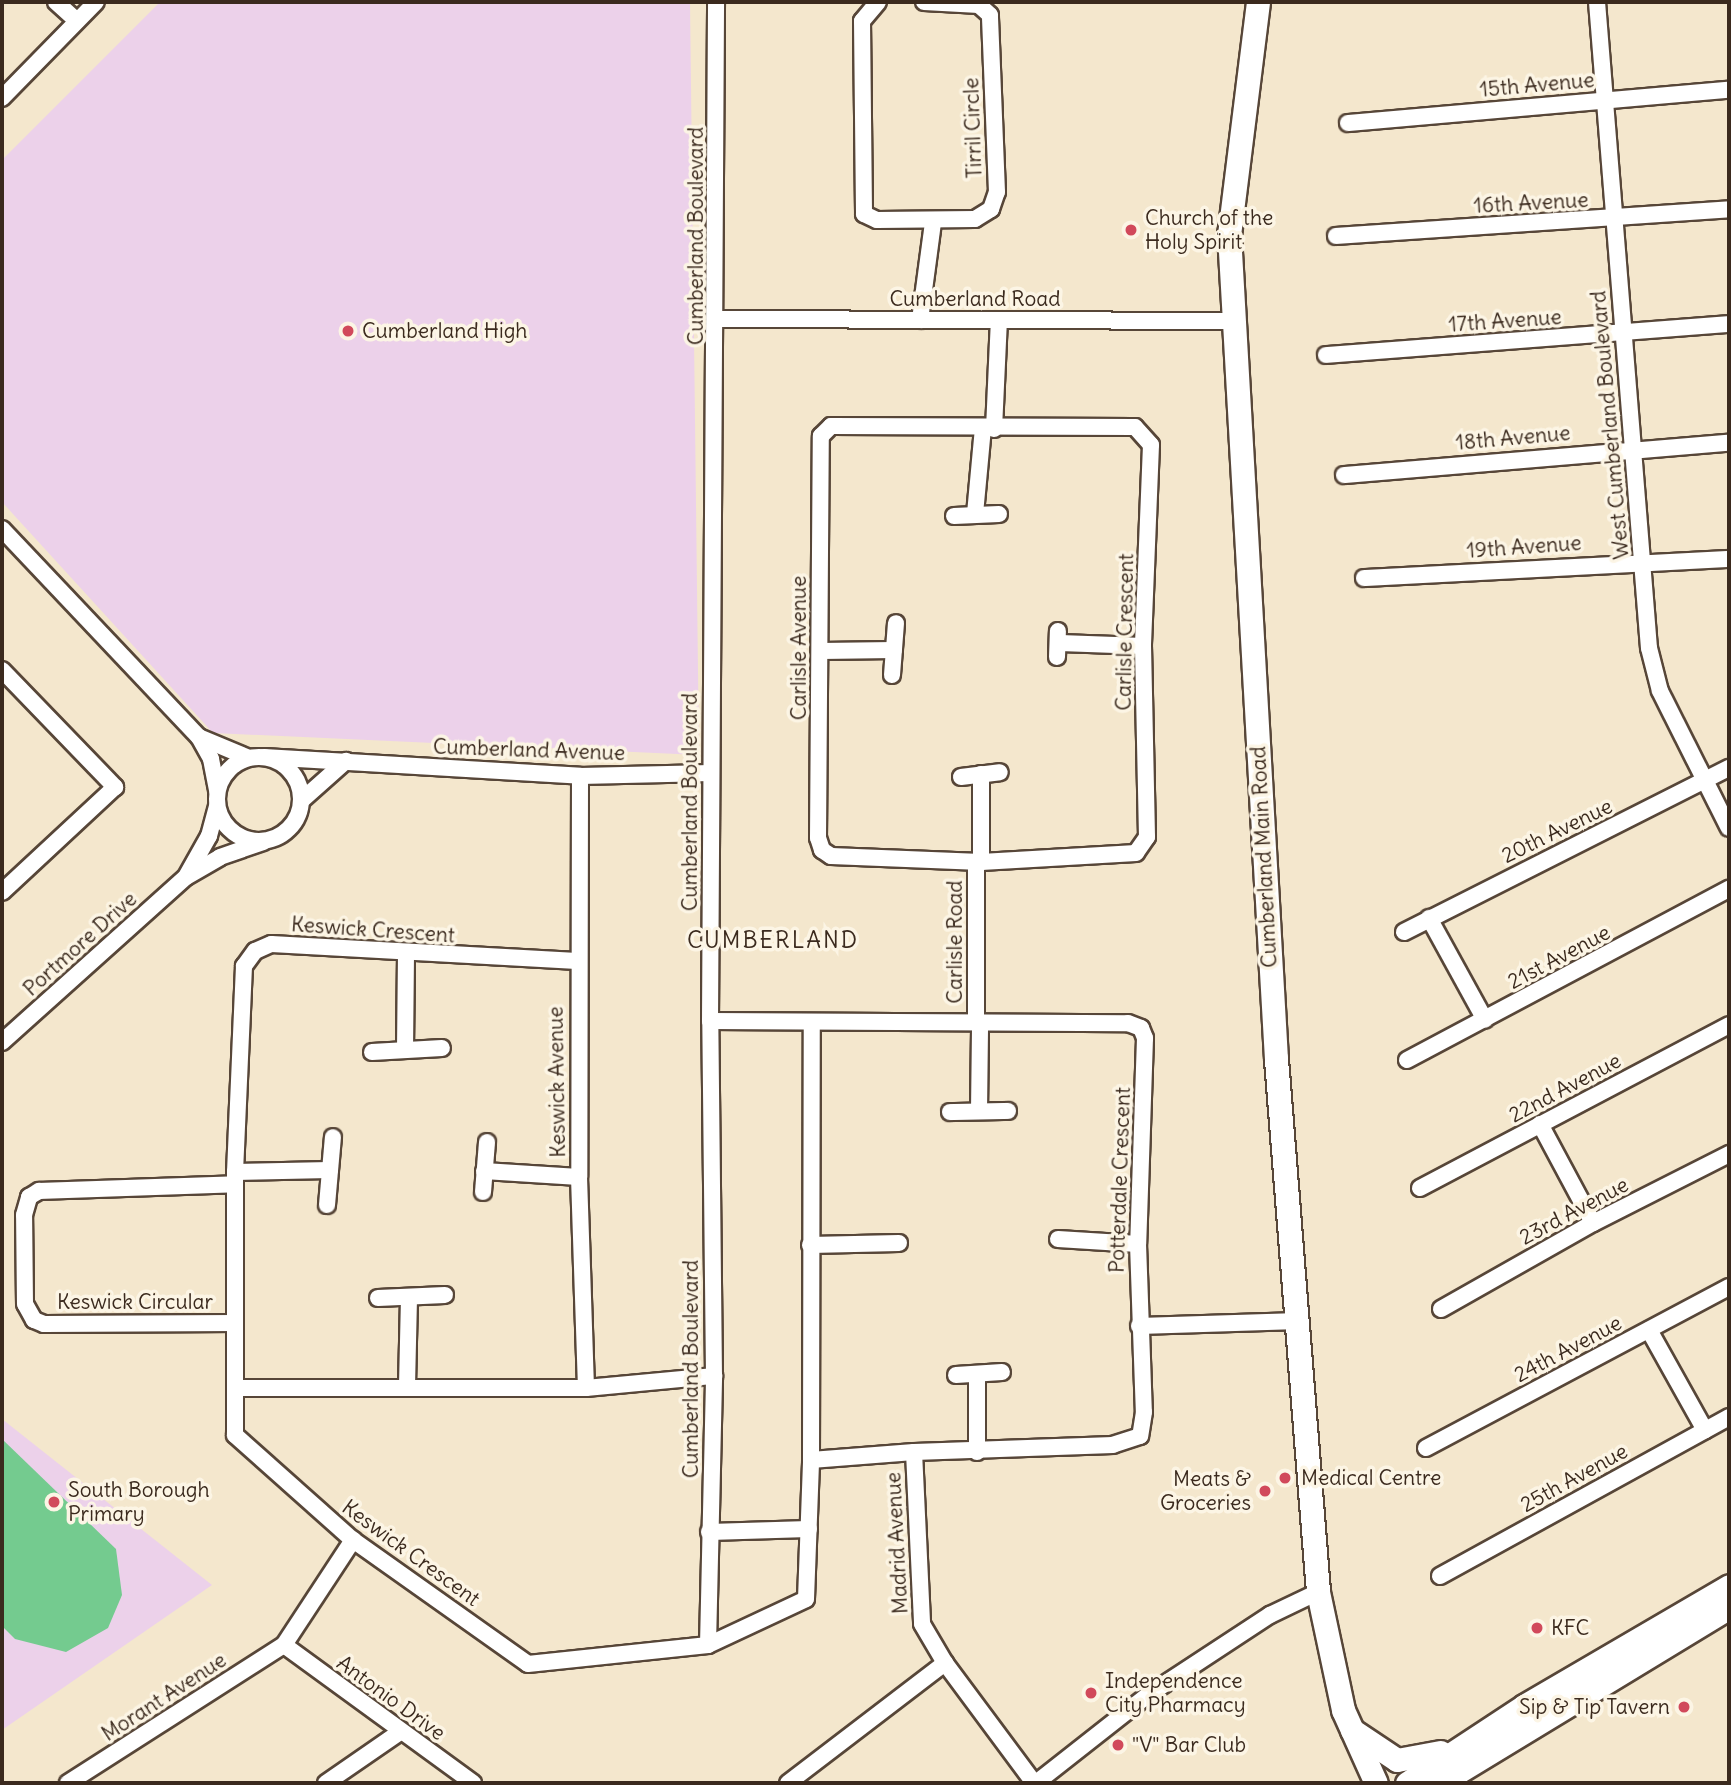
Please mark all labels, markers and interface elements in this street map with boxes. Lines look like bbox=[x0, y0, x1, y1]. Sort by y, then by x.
street label: 15th Avenue bbox=[1479, 67, 1595, 103]
street label: Tirril Circle bbox=[959, 77, 987, 179]
street label: Cumberland Boulevard bbox=[683, 127, 709, 345]
street label: 16th Avenue bbox=[1473, 187, 1589, 219]
place label: Church of the Holy Spirit bbox=[1145, 205, 1273, 255]
marker: Church of the Holy Spirit bbox=[1123, 222, 1139, 238]
street label: Cumberland Road bbox=[889, 286, 1061, 312]
street label: West Cumberland Boulevard bbox=[1586, 290, 1634, 560]
street label: 17th Avenue bbox=[1448, 304, 1562, 338]
place label: Cumberland High bbox=[362, 318, 527, 344]
marker: Cumberland High bbox=[340, 323, 356, 339]
street label: 18th Avenue bbox=[1455, 420, 1571, 456]
street label: 19th Avenue bbox=[1466, 530, 1582, 564]
street label: Carlisle Crescent bbox=[1111, 553, 1139, 711]
street label: Carlisle Avenue bbox=[786, 576, 812, 720]
street label: Cumberland Boulevard bbox=[677, 693, 703, 911]
street label: Cumberland Avenue bbox=[432, 734, 626, 766]
street label: Cumberland Main Road bbox=[1246, 746, 1282, 968]
street label: 20th Avenue bbox=[1498, 793, 1616, 869]
street label: Carlisle Road bbox=[942, 880, 968, 1004]
street label: Portmore Drive bbox=[18, 887, 142, 1001]
street label: Keswick Crescent bbox=[290, 912, 456, 948]
street label: 21st Avenue bbox=[1504, 920, 1614, 994]
district label: CUMBERLAND bbox=[688, 926, 858, 954]
street label: Keswick Avenue bbox=[543, 1006, 571, 1158]
street label: 22nd Avenue bbox=[1505, 1048, 1625, 1128]
street label: Potterdale Crescent bbox=[1104, 1087, 1136, 1273]
street label: 23rd Avenue bbox=[1515, 1172, 1633, 1250]
street label: Cumberland Boulevard bbox=[678, 1260, 704, 1478]
street label: Keswick Circular bbox=[57, 1289, 213, 1315]
street label: 24th Avenue bbox=[1510, 1310, 1626, 1388]
street label: 25th Avenue bbox=[1516, 1438, 1632, 1518]
place label: Medical Centre bbox=[1301, 1465, 1441, 1491]
place label: Meats & Groceries bbox=[1160, 1466, 1251, 1516]
marker: Medical Centre bbox=[1275, 1468, 1295, 1488]
street label: Madrid Avenue bbox=[881, 1471, 913, 1615]
place label: South Borough Primary bbox=[68, 1477, 210, 1527]
marker: Meats & Groceries bbox=[1257, 1483, 1273, 1499]
marker: South Borough Primary bbox=[46, 1494, 62, 1510]
street label: Keswick Crescent bbox=[337, 1495, 485, 1611]
place label: KFC bbox=[1551, 1615, 1589, 1641]
marker: KFC bbox=[1529, 1620, 1545, 1636]
street label: Morant Avenue bbox=[97, 1647, 231, 1747]
street label: Antonio Drive bbox=[332, 1650, 450, 1746]
place label: Independence City Pharmacy bbox=[1105, 1668, 1246, 1718]
marker: Independence City Pharmacy bbox=[1083, 1685, 1099, 1701]
place label: Sip & Tip Tavern bbox=[1519, 1694, 1670, 1720]
marker: Sip & Tip Tavern bbox=[1676, 1699, 1692, 1715]
place label: "V" Bar Club bbox=[1132, 1732, 1246, 1758]
marker: "V" Bar Club bbox=[1110, 1737, 1126, 1753]

